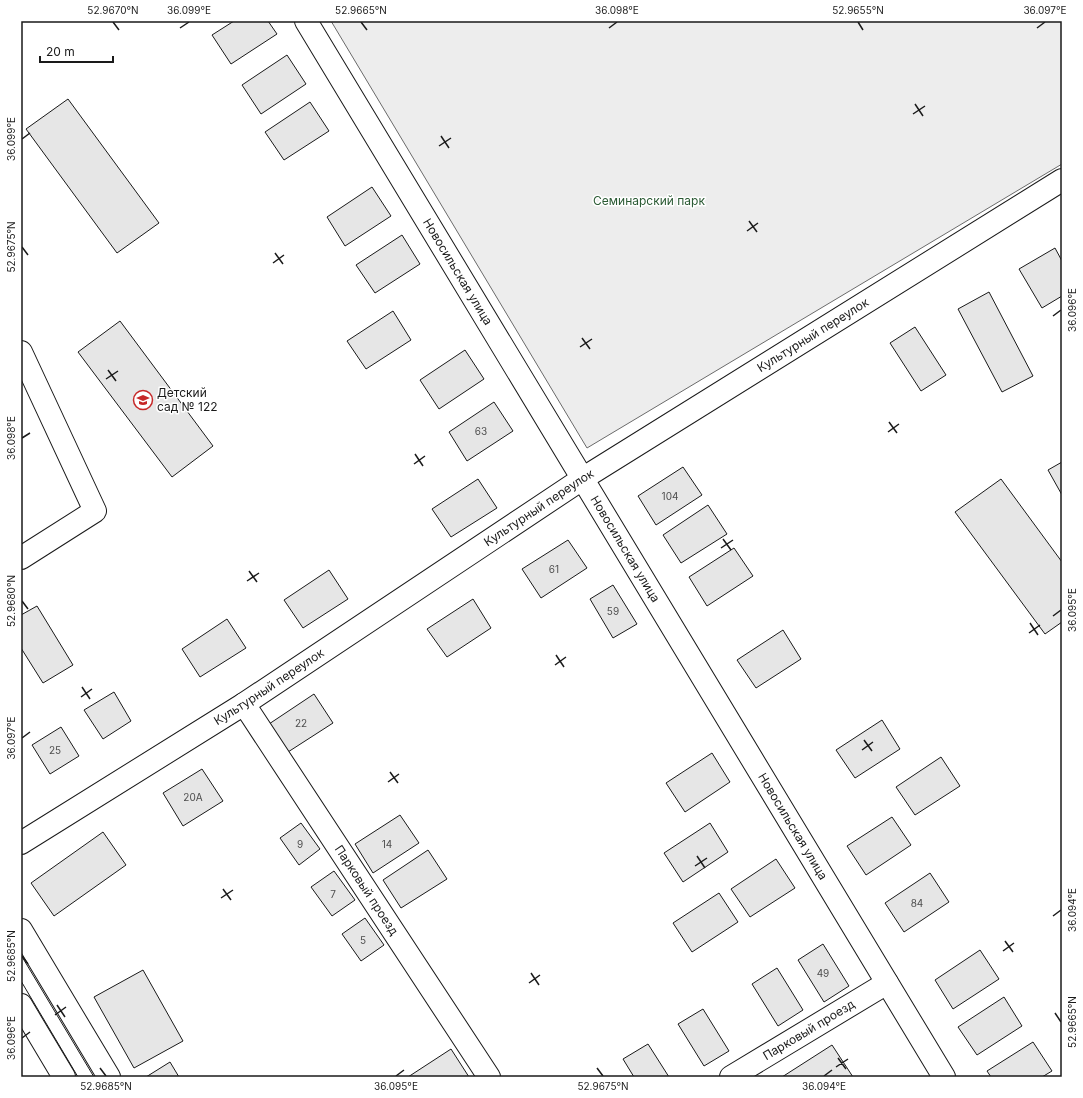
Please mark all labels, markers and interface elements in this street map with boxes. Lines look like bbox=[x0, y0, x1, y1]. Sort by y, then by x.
text: 52.9670°N bbox=[87, 4, 139, 16]
text: 36.099°E bbox=[167, 4, 211, 16]
text: 52.9665°N bbox=[335, 4, 387, 16]
text: 36.098°E bbox=[595, 4, 639, 16]
text: 52.9655°N bbox=[832, 4, 884, 16]
text: 36.097°E bbox=[1023, 4, 1067, 16]
scale bar bbox=[40, 38, 113, 64]
text: 20 m bbox=[46, 44, 75, 59]
text: 36.099°E bbox=[5, 117, 17, 161]
park label: Семинарский парк bbox=[593, 193, 705, 208]
street label: Новосильская улица bbox=[420, 215, 496, 328]
text: 52.9675°N bbox=[5, 221, 17, 273]
text: 36.096°E bbox=[1066, 288, 1078, 332]
street label: Культурный переулок bbox=[754, 294, 872, 375]
place label: Детский сад № 122 bbox=[157, 385, 218, 414]
school or university icon: Детский сад № 122 bbox=[132, 389, 154, 411]
text: 36.098°E bbox=[5, 416, 17, 460]
house number: 63 bbox=[475, 425, 487, 437]
street label: Культурный переулок bbox=[481, 465, 597, 549]
house number: 104 bbox=[662, 490, 678, 502]
street label: Новосильская улица bbox=[588, 493, 663, 605]
house number: 61 bbox=[549, 563, 559, 575]
text: 52.9680°N bbox=[5, 575, 17, 627]
text: 36.095°E bbox=[1066, 588, 1078, 632]
house number: 59 bbox=[607, 605, 619, 617]
street label: Культурный переулок bbox=[211, 645, 327, 728]
text: 36.097°E bbox=[5, 716, 17, 760]
house number: 22 bbox=[295, 717, 307, 729]
house number: 25 bbox=[49, 744, 61, 756]
street label: Новосильская улица bbox=[755, 770, 831, 882]
house number: 20А bbox=[183, 791, 203, 803]
house number: 9 bbox=[297, 838, 303, 850]
house number: 14 bbox=[382, 838, 392, 850]
street label: Парковый проезд bbox=[332, 842, 402, 938]
house number: 7 bbox=[330, 888, 336, 900]
text: 36.094°E bbox=[1066, 888, 1078, 932]
house number: 84 bbox=[911, 897, 923, 909]
text: 52.9685°N bbox=[5, 930, 17, 982]
house number: 5 bbox=[360, 934, 366, 946]
house number: 49 bbox=[817, 967, 829, 979]
street label: Парковый проезд bbox=[760, 996, 858, 1063]
text: 52.9665°N bbox=[1066, 996, 1078, 1048]
text: 36.096°E bbox=[5, 1016, 17, 1060]
text: 52.9685°N bbox=[80, 1080, 132, 1092]
text: 36.095°E bbox=[374, 1080, 418, 1092]
text: 52.9675°N bbox=[577, 1080, 629, 1092]
text: 36.094°E bbox=[802, 1080, 846, 1092]

